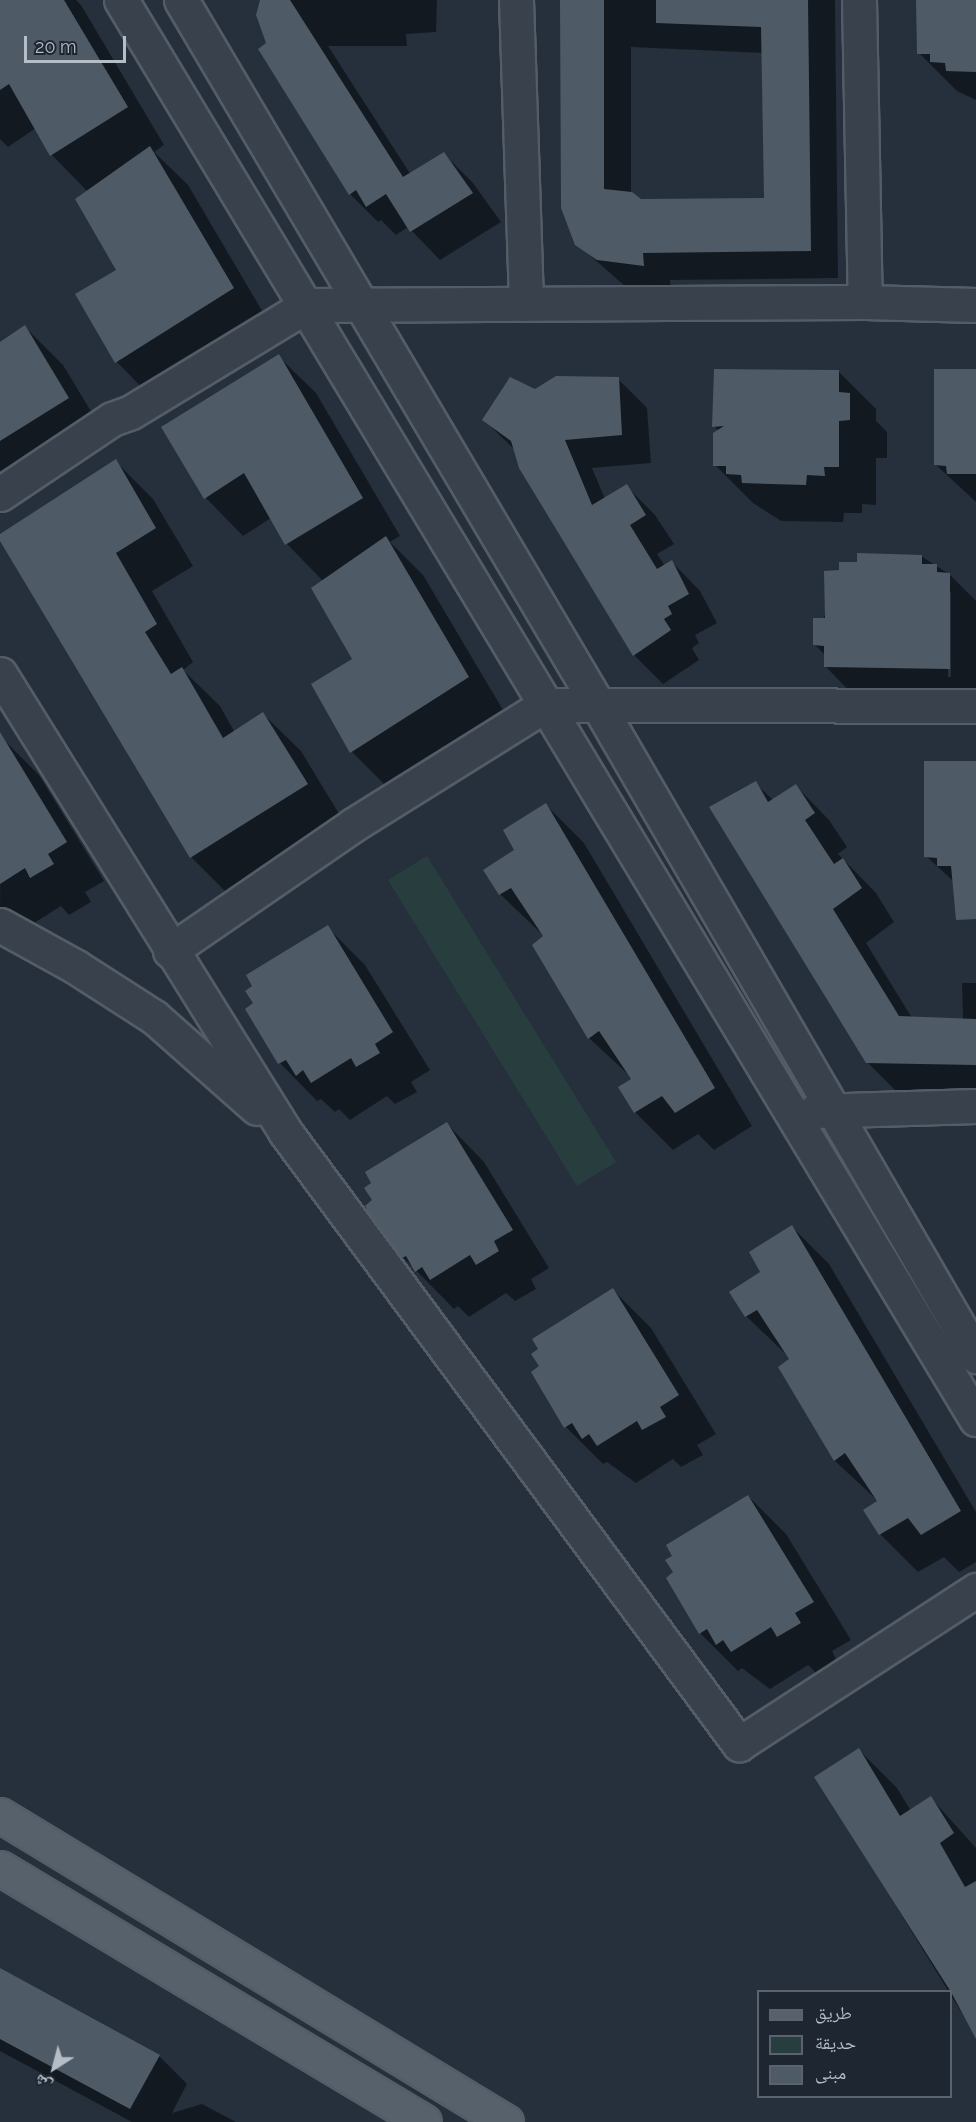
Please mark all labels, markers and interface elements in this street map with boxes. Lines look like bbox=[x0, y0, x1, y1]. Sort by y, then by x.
scale bar bbox=[27, 24, 129, 62]
text: 20 m bbox=[35, 36, 77, 57]
legend bbox=[757, 1990, 952, 2098]
text: طريق bbox=[815, 2002, 852, 2023]
text: حديقة bbox=[815, 2032, 856, 2053]
north arrow bbox=[24, 2038, 84, 2098]
text: مبنى bbox=[815, 2062, 846, 2083]
text: ش bbox=[31, 2070, 56, 2096]

